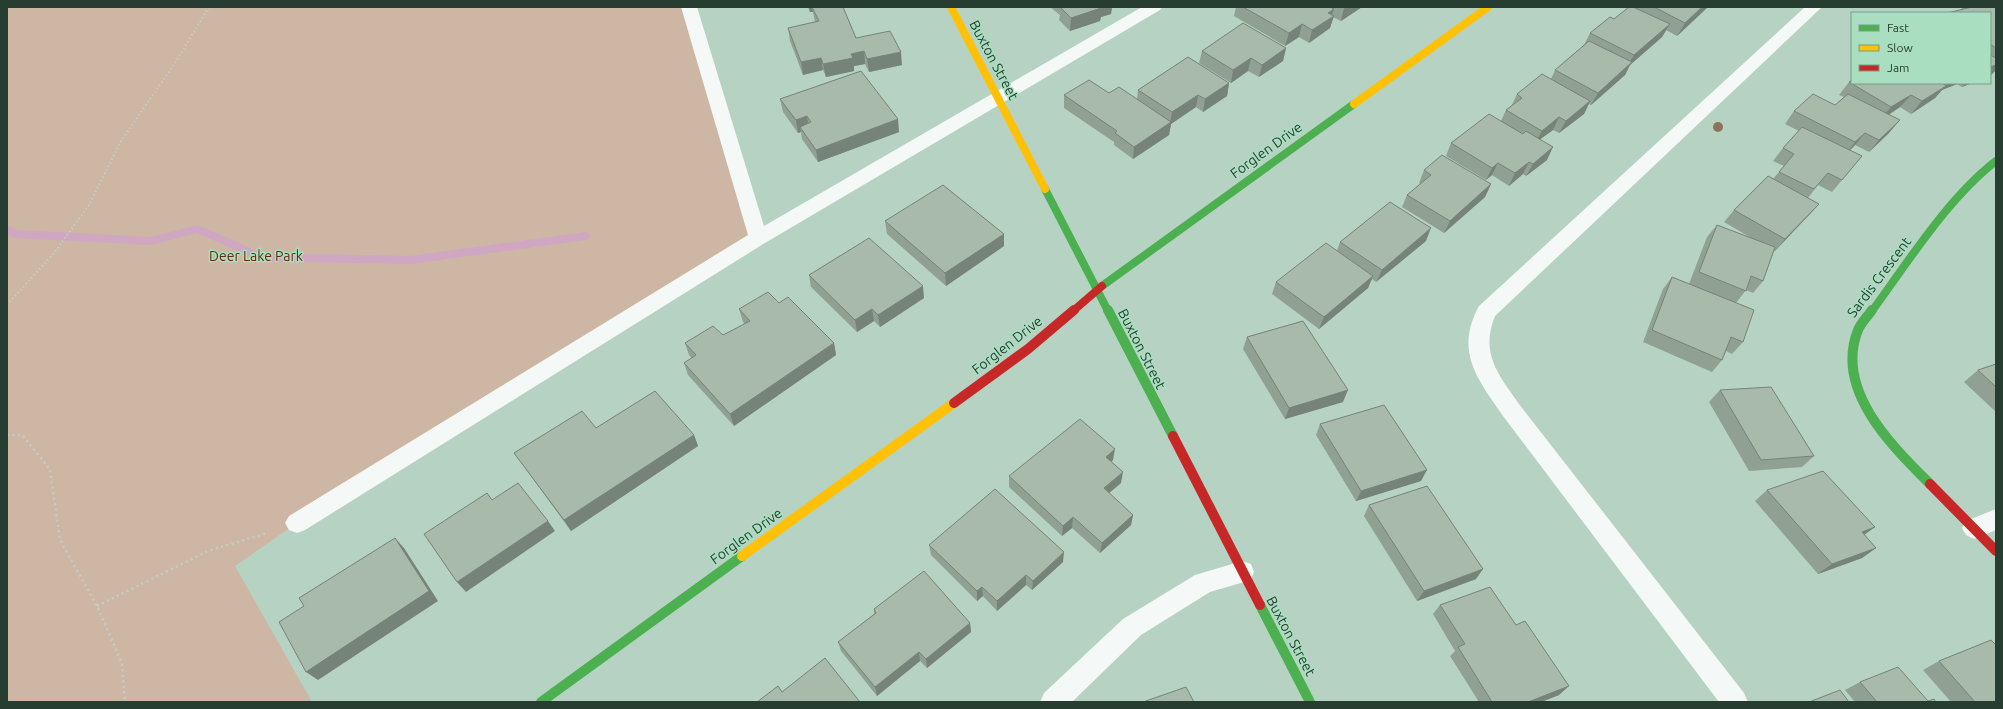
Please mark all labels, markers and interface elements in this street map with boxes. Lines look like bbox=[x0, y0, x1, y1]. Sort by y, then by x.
legend bbox=[1851, 12, 1991, 84]
street label: Buxton Street bbox=[966, 17, 1022, 103]
text: Fast bbox=[1887, 21, 1909, 34]
text: Slow bbox=[1887, 41, 1913, 54]
text: Jam bbox=[1887, 61, 1909, 74]
street label: Forglen Drive bbox=[1227, 119, 1305, 181]
street label: Sardis Crescent bbox=[1844, 233, 1915, 320]
park label: Deer Lake Park bbox=[209, 248, 303, 264]
street label: Buxton Street bbox=[1115, 306, 1169, 392]
street label: Forglen Drive bbox=[969, 313, 1045, 377]
street label: Forglen Drive bbox=[707, 505, 785, 567]
street label: Buxton Street bbox=[1263, 593, 1319, 679]

